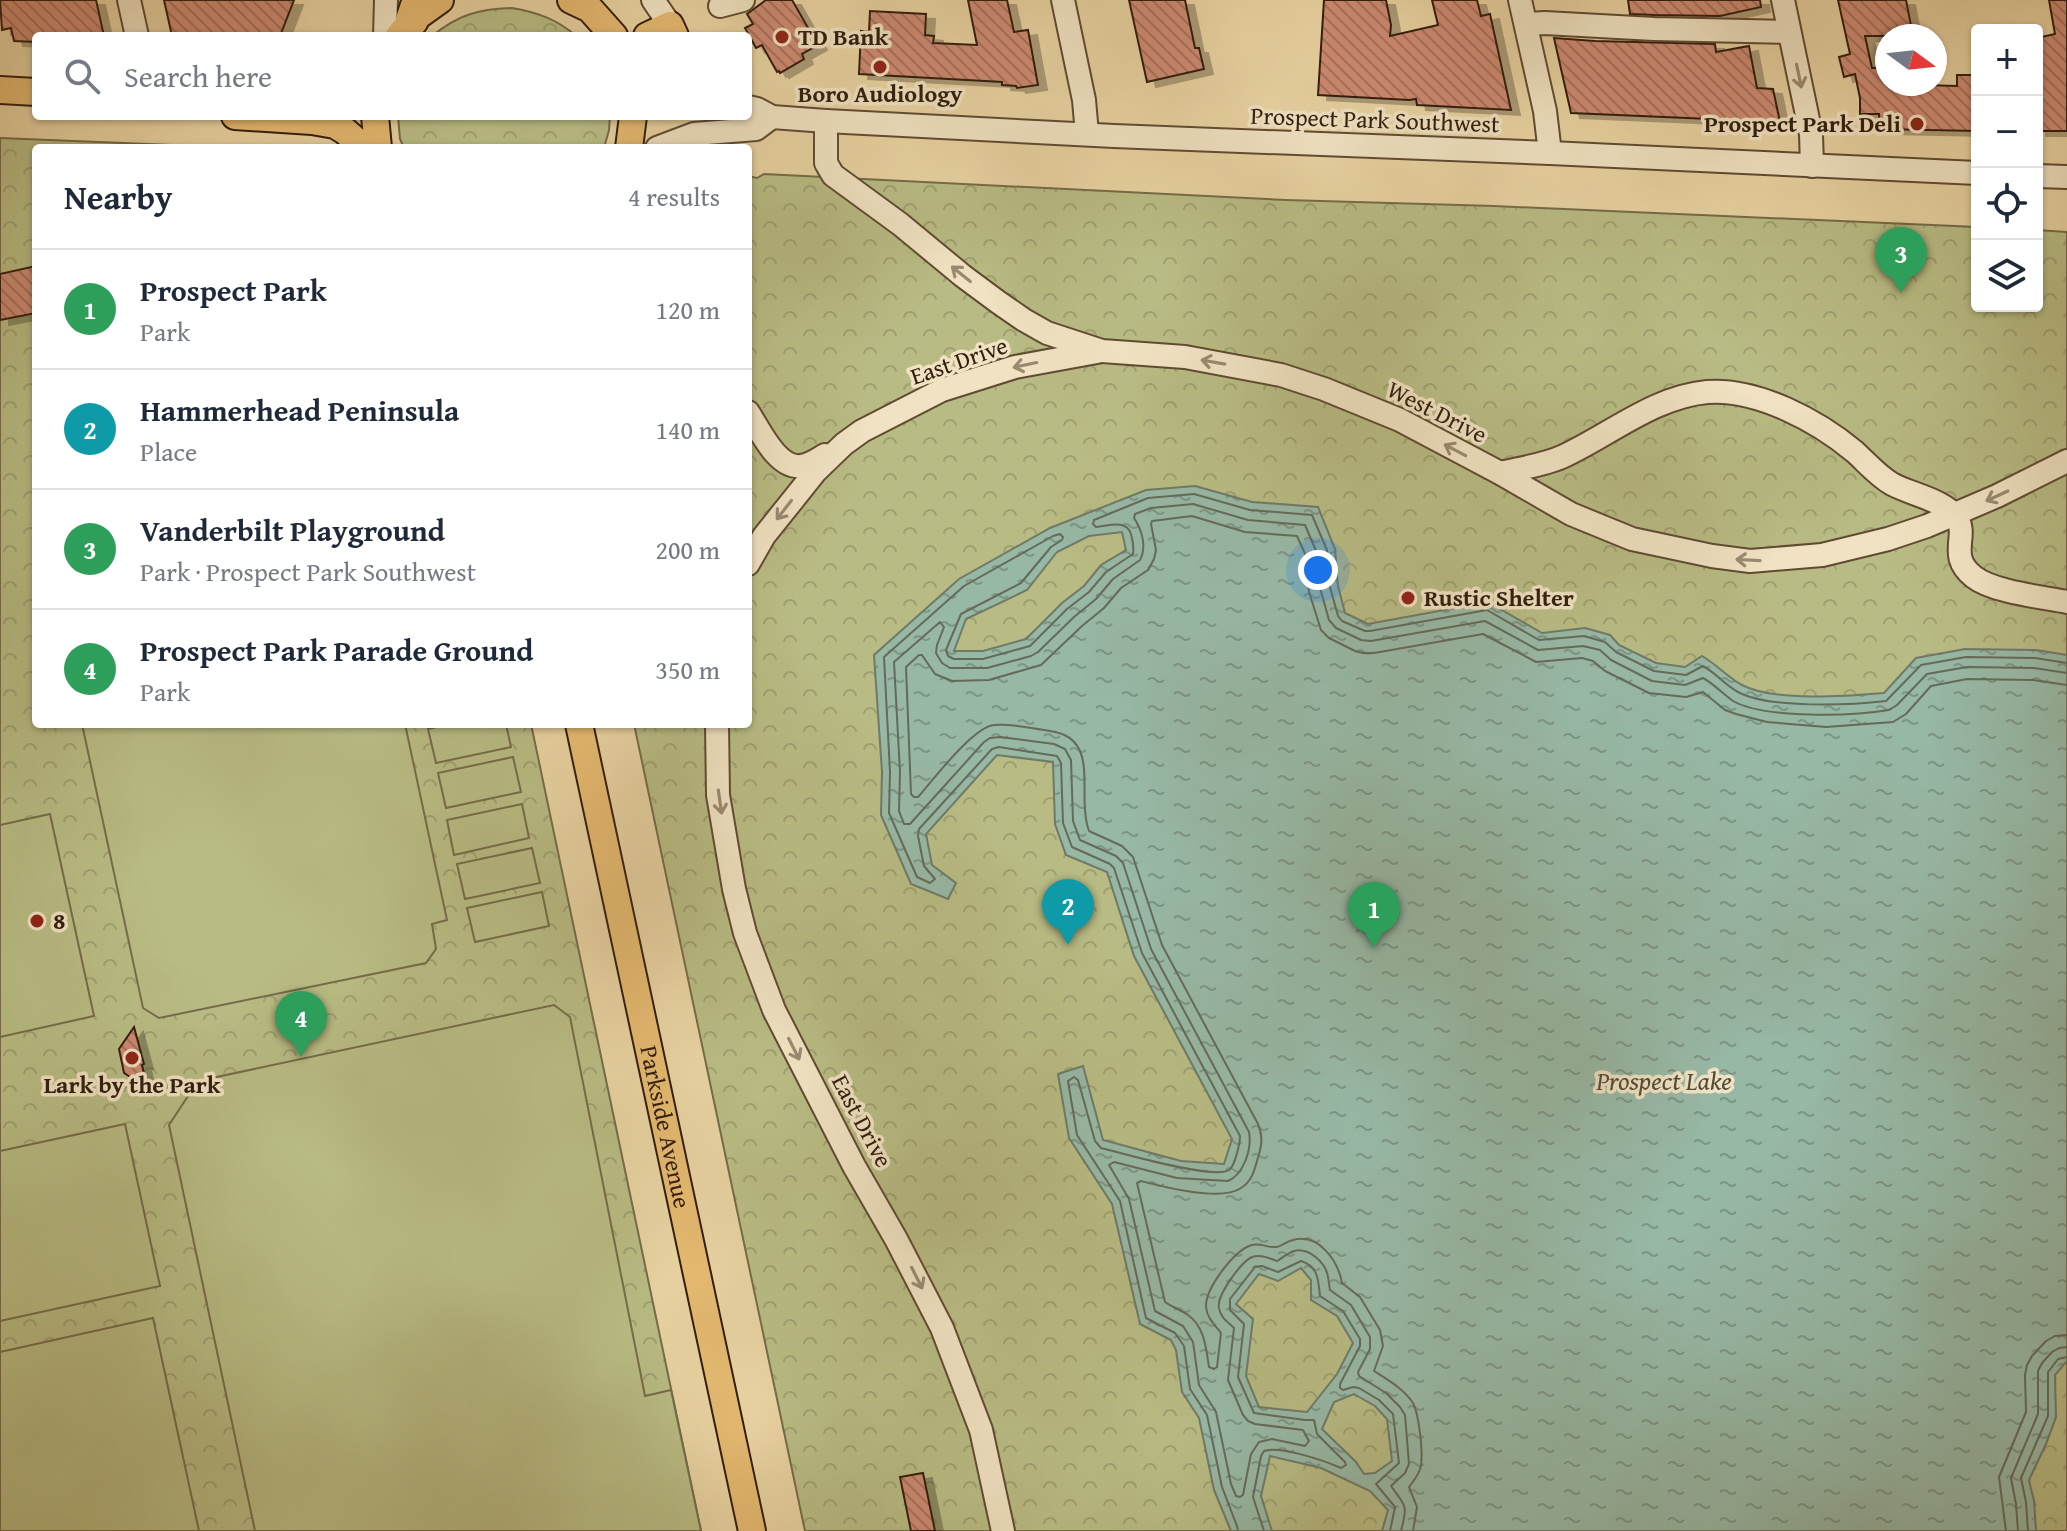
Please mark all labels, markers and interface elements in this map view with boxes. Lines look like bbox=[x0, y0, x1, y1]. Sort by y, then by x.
place label: TD Bank bbox=[798, 19, 888, 54]
north arrow bbox=[1875, 24, 1947, 96]
map controls bbox=[1971, 24, 2043, 312]
button: + bbox=[1971, 24, 2043, 96]
marker: TD Bank bbox=[773, 28, 791, 46]
search box bbox=[32, 32, 752, 120]
icon: search bbox=[60, 54, 104, 98]
text: Search here bbox=[124, 54, 272, 98]
marker: Boro Audiology bbox=[871, 58, 889, 76]
one-way arrow bbox=[1792, 63, 1807, 89]
place label: Boro Audiology bbox=[798, 76, 963, 111]
button: − bbox=[1971, 96, 2043, 168]
street label: Prospect Park Southwest bbox=[1250, 98, 1501, 141]
place label: Prospect Park Deli bbox=[1704, 106, 1901, 141]
marker: Prospect Park Deli bbox=[1908, 115, 1926, 133]
button: locate bbox=[1971, 168, 2043, 240]
text: Nearby bbox=[64, 172, 173, 221]
text: 4 results bbox=[628, 177, 720, 216]
pin: 3 bbox=[1875, 227, 1927, 293]
button: layers bbox=[1971, 240, 2043, 312]
one-way arrow bbox=[951, 265, 972, 283]
text: Prospect Park bbox=[140, 268, 327, 312]
text: 1 bbox=[83, 290, 97, 329]
text: 120 m bbox=[655, 290, 720, 329]
text: Park bbox=[140, 312, 190, 351]
street label: East Drive bbox=[906, 328, 1012, 393]
one-way arrow bbox=[1200, 353, 1226, 368]
one-way arrow bbox=[1013, 358, 1038, 373]
street label: West Drive bbox=[1381, 371, 1493, 452]
text: Hammerhead Peninsula bbox=[140, 388, 459, 432]
text: 2 bbox=[83, 410, 97, 449]
text: 140 m bbox=[655, 410, 720, 449]
text: Place bbox=[140, 432, 197, 471]
one-way arrow bbox=[1444, 442, 1468, 457]
one-way arrow bbox=[1985, 489, 2009, 504]
one-way arrow bbox=[775, 499, 793, 520]
text: Vanderbilt Playground bbox=[140, 508, 445, 552]
text: 3 bbox=[83, 530, 97, 569]
text: 200 m bbox=[655, 530, 720, 569]
your location bbox=[1298, 550, 1338, 590]
text: Park · Prospect Park Southwest bbox=[140, 552, 476, 591]
one-way arrow bbox=[1735, 552, 1762, 567]
place label: Rustic Shelter bbox=[1424, 580, 1574, 615]
marker: Rustic Shelter bbox=[1399, 589, 1417, 607]
text: Prospect Park Parade Ground bbox=[140, 628, 533, 672]
text: 4 bbox=[83, 650, 97, 689]
text: 350 m bbox=[655, 650, 720, 689]
text: Park bbox=[140, 672, 190, 711]
one-way arrow bbox=[713, 789, 728, 814]
pin: 2 bbox=[1042, 879, 1094, 945]
pin: 1 bbox=[1348, 882, 1400, 948]
place label: 8 bbox=[53, 903, 65, 938]
marker: 8 bbox=[28, 912, 46, 930]
pin: 4 bbox=[275, 991, 327, 1057]
one-way arrow bbox=[787, 1037, 803, 1060]
street label: Parkside Avenue bbox=[631, 1042, 700, 1211]
marker: Lark by the Park bbox=[123, 1049, 141, 1067]
water label: Prospect Lake bbox=[1595, 1061, 1732, 1100]
place label: Lark by the Park bbox=[44, 1067, 221, 1102]
street label: East Drive bbox=[823, 1068, 902, 1173]
one-way arrow bbox=[910, 1266, 926, 1290]

